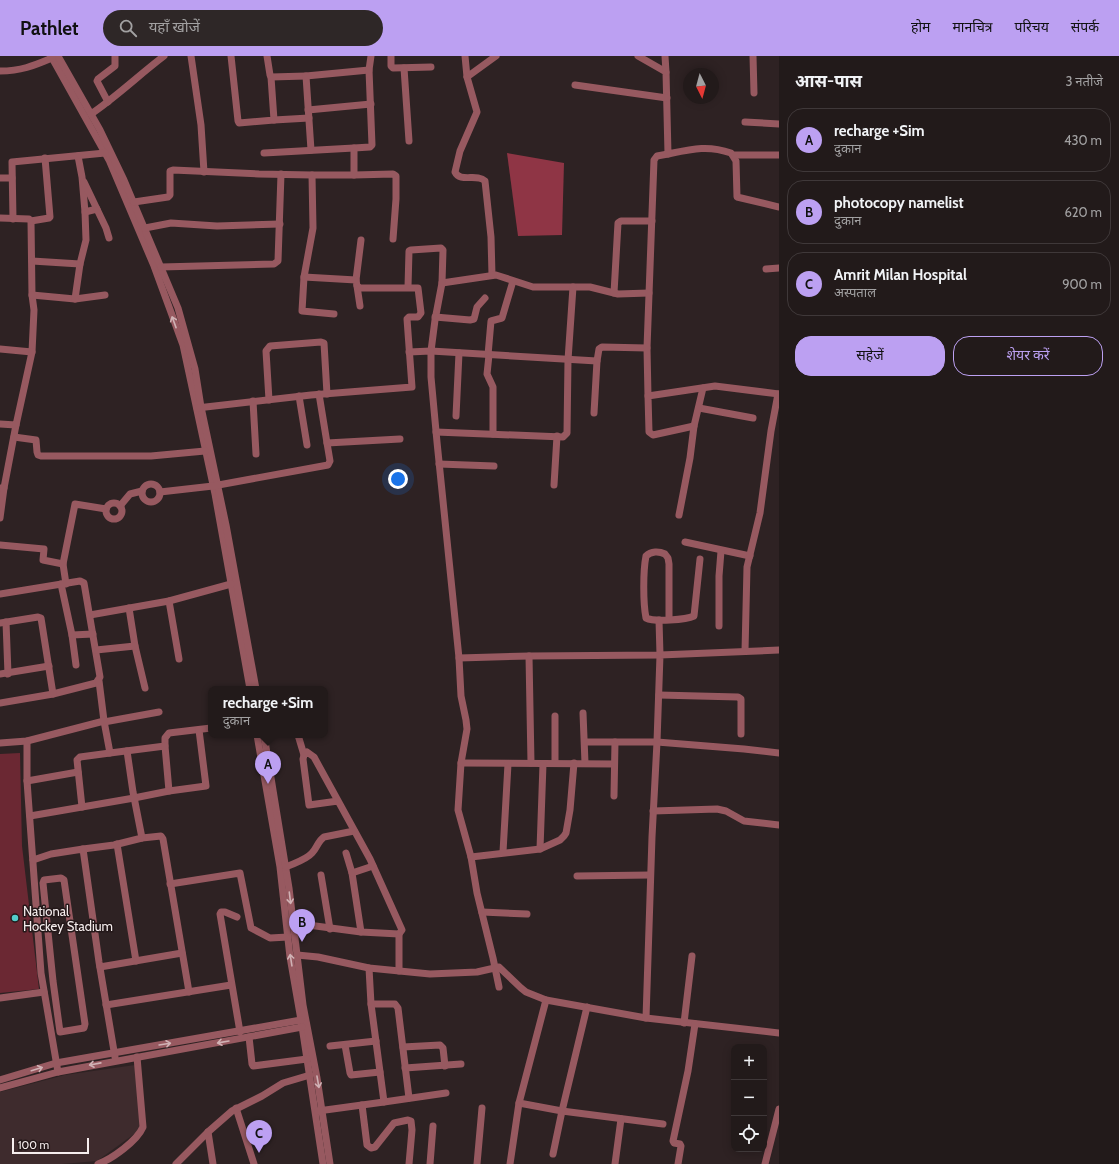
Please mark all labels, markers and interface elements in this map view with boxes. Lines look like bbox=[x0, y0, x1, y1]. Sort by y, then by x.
search box bbox=[103, 10, 383, 46]
text: Pathlet bbox=[20, 17, 79, 40]
icon: search bbox=[117, 17, 139, 39]
text: यहाँ खोजें bbox=[149, 18, 200, 36]
text: होम bbox=[911, 18, 930, 36]
text: मानचित्र bbox=[952, 18, 993, 36]
text: परिचय bbox=[1015, 18, 1049, 36]
text: संपर्क bbox=[1071, 18, 1099, 36]
north arrow bbox=[683, 68, 719, 104]
text: आस-पास bbox=[795, 71, 862, 91]
text: 3 नतीजे bbox=[1065, 73, 1103, 89]
text: recharge +Sim bbox=[834, 122, 925, 140]
text: A bbox=[805, 132, 813, 148]
text: 430 m bbox=[1064, 132, 1102, 148]
text: दुकान bbox=[834, 140, 861, 156]
text: photocopy namelist bbox=[834, 194, 964, 212]
text: B bbox=[805, 204, 813, 220]
text: 620 m bbox=[1064, 204, 1102, 220]
text: दुकान bbox=[834, 212, 861, 228]
text: Amrit Milan Hospital bbox=[834, 266, 967, 284]
text: C bbox=[805, 276, 813, 292]
text: 900 m bbox=[1062, 276, 1102, 292]
text: अस्पताल bbox=[834, 284, 876, 300]
one-way arrow bbox=[170, 316, 178, 328]
button: सहेजें bbox=[795, 336, 945, 376]
button: शेयर करें bbox=[953, 336, 1103, 376]
your location bbox=[388, 469, 408, 489]
popup bbox=[208, 686, 328, 738]
text: recharge +Sim bbox=[223, 694, 313, 712]
text: दुकान bbox=[223, 712, 250, 728]
pin: A bbox=[255, 751, 281, 784]
one-way arrow bbox=[287, 891, 294, 904]
place label: National Hockey Stadium bbox=[23, 903, 113, 934]
pin: B bbox=[289, 909, 315, 942]
marker: National Hockey Stadium bbox=[10, 913, 20, 923]
one-way arrow bbox=[287, 953, 295, 966]
one-way arrow bbox=[217, 1038, 230, 1046]
one-way arrow bbox=[158, 1040, 171, 1048]
map controls bbox=[731, 1044, 767, 1152]
button: + bbox=[731, 1044, 767, 1080]
one-way arrow bbox=[89, 1061, 102, 1069]
one-way arrow bbox=[31, 1065, 44, 1072]
one-way arrow bbox=[314, 1075, 322, 1088]
button: − bbox=[731, 1080, 767, 1116]
button: locate bbox=[731, 1116, 767, 1152]
pin: C bbox=[246, 1120, 272, 1153]
scale bar bbox=[12, 1136, 89, 1155]
text: 100 m bbox=[18, 1138, 49, 1152]

